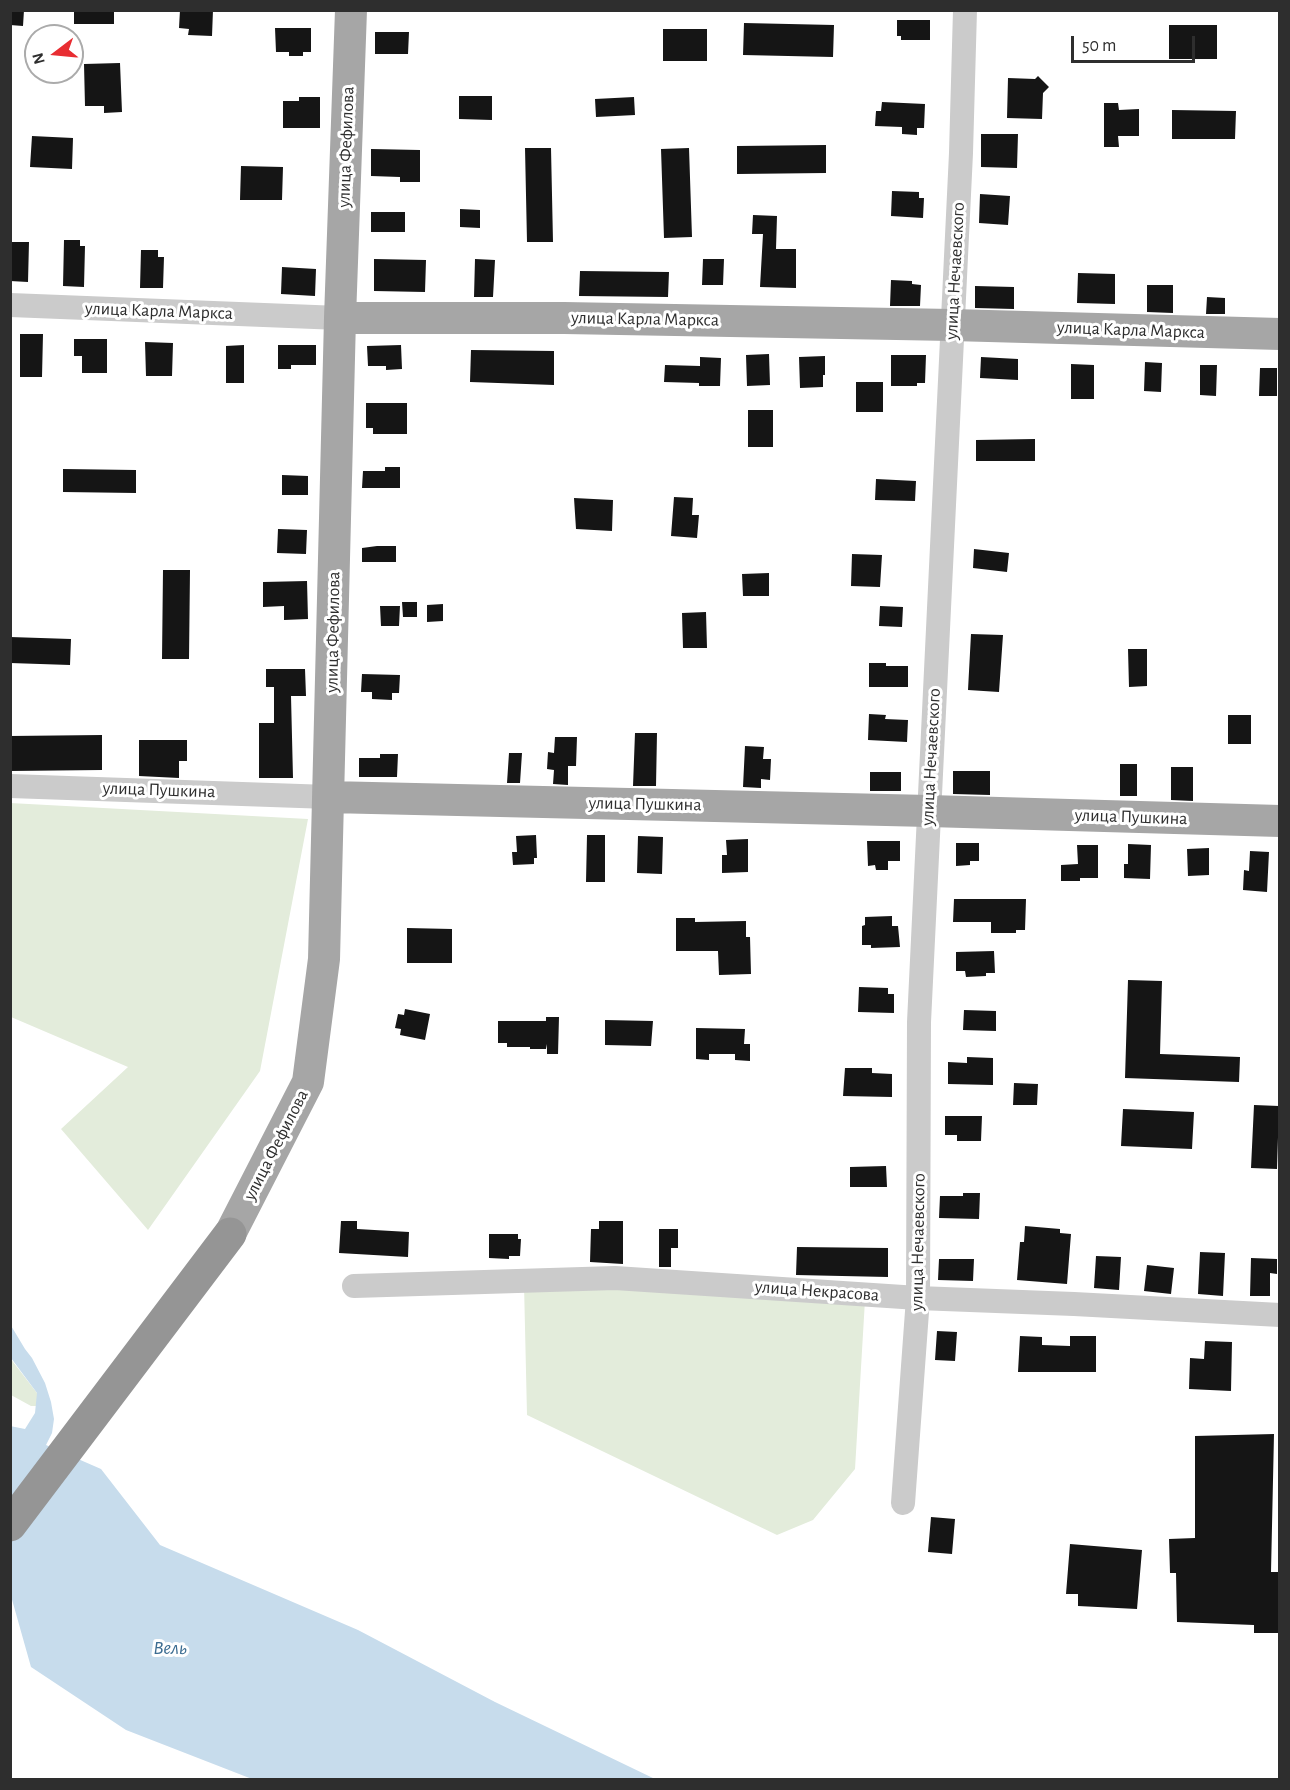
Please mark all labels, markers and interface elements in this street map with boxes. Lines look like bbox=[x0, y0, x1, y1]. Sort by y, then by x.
north arrow bbox=[24, 24, 84, 84]
scale bar bbox=[1074, 24, 1198, 62]
text: 50 m bbox=[1082, 37, 1116, 55]
text: N bbox=[29, 51, 48, 66]
street label: улица Фефилова bbox=[333, 86, 359, 208]
street label: улица Нечаевского bbox=[941, 202, 969, 340]
street label: улица Карла Маркса bbox=[85, 298, 233, 324]
street label: улица Карла Маркса bbox=[571, 307, 719, 331]
street label: улица Карла Маркса bbox=[1057, 317, 1205, 343]
street label: улица Фефилова bbox=[321, 571, 345, 693]
street label: улица Нечаевского bbox=[917, 688, 945, 826]
street label: улица Пушкина bbox=[102, 777, 216, 803]
street label: улица Пушкина bbox=[588, 792, 702, 816]
street label: улица Пушкина bbox=[1074, 804, 1188, 830]
street label: улица Фефилова bbox=[239, 1086, 313, 1204]
street label: улица Нечаевского bbox=[906, 1173, 930, 1311]
street label: улица Некрасова bbox=[754, 1276, 880, 1306]
water label: Вель bbox=[153, 1636, 187, 1660]

